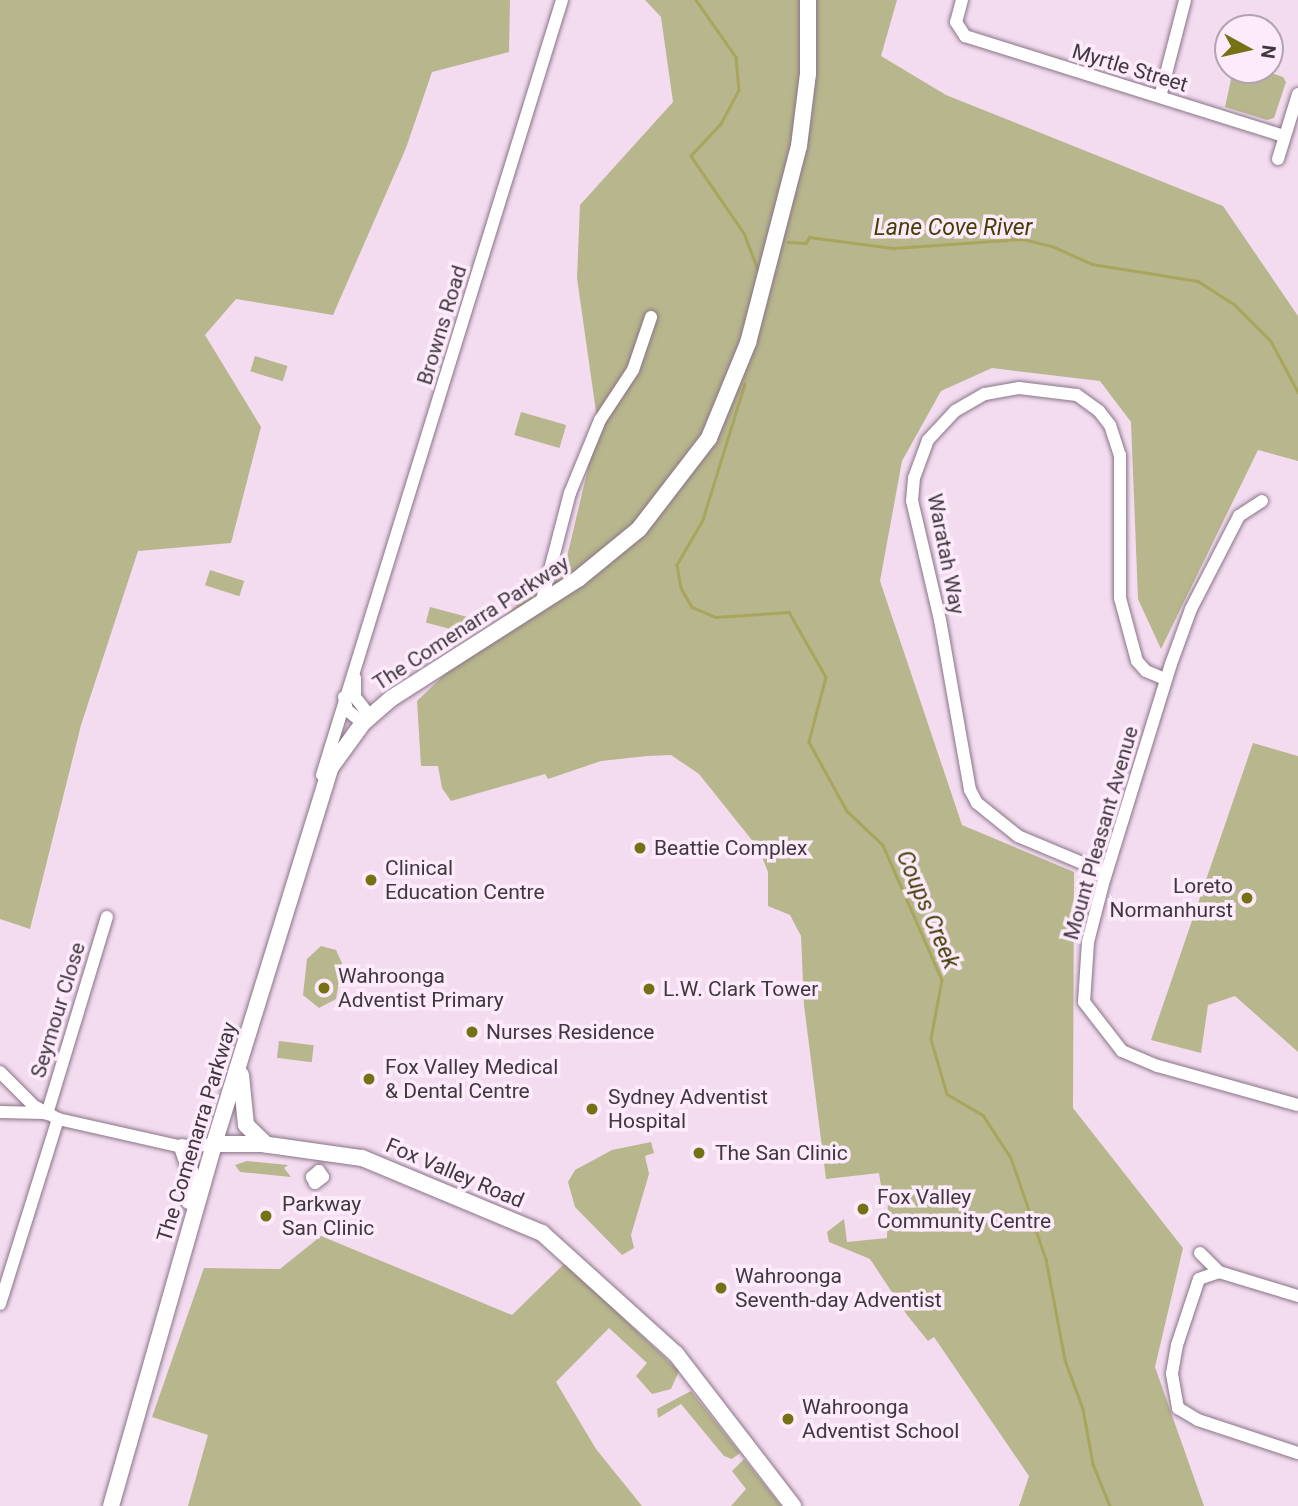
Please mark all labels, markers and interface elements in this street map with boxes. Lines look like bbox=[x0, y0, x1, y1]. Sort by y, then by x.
north arrow bbox=[1214, 14, 1284, 84]
street label: Myrtle Street bbox=[1069, 38, 1191, 98]
text: N bbox=[1256, 43, 1281, 60]
water label: Lane Cove River bbox=[874, 214, 1032, 242]
street label: Browns Road bbox=[412, 262, 472, 388]
street label: Waratah Way bbox=[922, 492, 970, 616]
street label: The Comenarra Parkway bbox=[368, 550, 574, 696]
street label: Mount Pleasant Avenue bbox=[1058, 723, 1144, 943]
place label: Beattie Complex bbox=[654, 835, 807, 861]
marker: Beattie Complex bbox=[632, 840, 648, 856]
water label: Coups Creek bbox=[890, 847, 964, 973]
place label: Clinical Education Centre bbox=[385, 855, 545, 905]
marker: Clinical Education Centre bbox=[363, 872, 379, 888]
place label: Loreto Normanhurst bbox=[1110, 873, 1233, 923]
marker: Loreto Normanhurst bbox=[1239, 890, 1255, 906]
street label: Seymour Close bbox=[25, 939, 91, 1081]
place label: Wahroonga Adventist Primary bbox=[338, 963, 504, 1013]
place label: L.W. Clark Tower bbox=[663, 976, 819, 1002]
marker: Wahroonga Adventist Primary bbox=[316, 980, 332, 996]
marker: L.W. Clark Tower bbox=[641, 981, 657, 997]
street label: The Comenarra Parkway bbox=[152, 1019, 242, 1245]
place label: Nurses Residence bbox=[486, 1019, 654, 1045]
marker: Nurses Residence bbox=[464, 1024, 480, 1040]
place label: Fox Valley Medical & Dental Centre bbox=[385, 1054, 558, 1104]
marker: Fox Valley Medical & Dental Centre bbox=[359, 1069, 379, 1089]
place label: Sydney Adventist Hospital bbox=[608, 1084, 768, 1134]
marker: Sydney Adventist Hospital bbox=[582, 1099, 602, 1119]
street label: Fox Valley Road bbox=[382, 1133, 528, 1213]
place label: The San Clinic bbox=[715, 1140, 848, 1166]
marker: The San Clinic bbox=[689, 1143, 709, 1163]
place label: Fox Valley Community Centre bbox=[877, 1184, 1051, 1234]
place label: Parkway San Clinic bbox=[282, 1191, 374, 1241]
marker: Fox Valley Community Centre bbox=[855, 1201, 871, 1217]
marker: Parkway San Clinic bbox=[256, 1206, 276, 1226]
place label: Wahroonga Seventh-day Adventist bbox=[735, 1263, 942, 1313]
marker: Wahroonga Seventh-day Adventist bbox=[713, 1280, 729, 1296]
place label: Wahroonga Adventist School bbox=[802, 1394, 959, 1444]
marker: Wahroonga Adventist School bbox=[780, 1411, 796, 1427]

